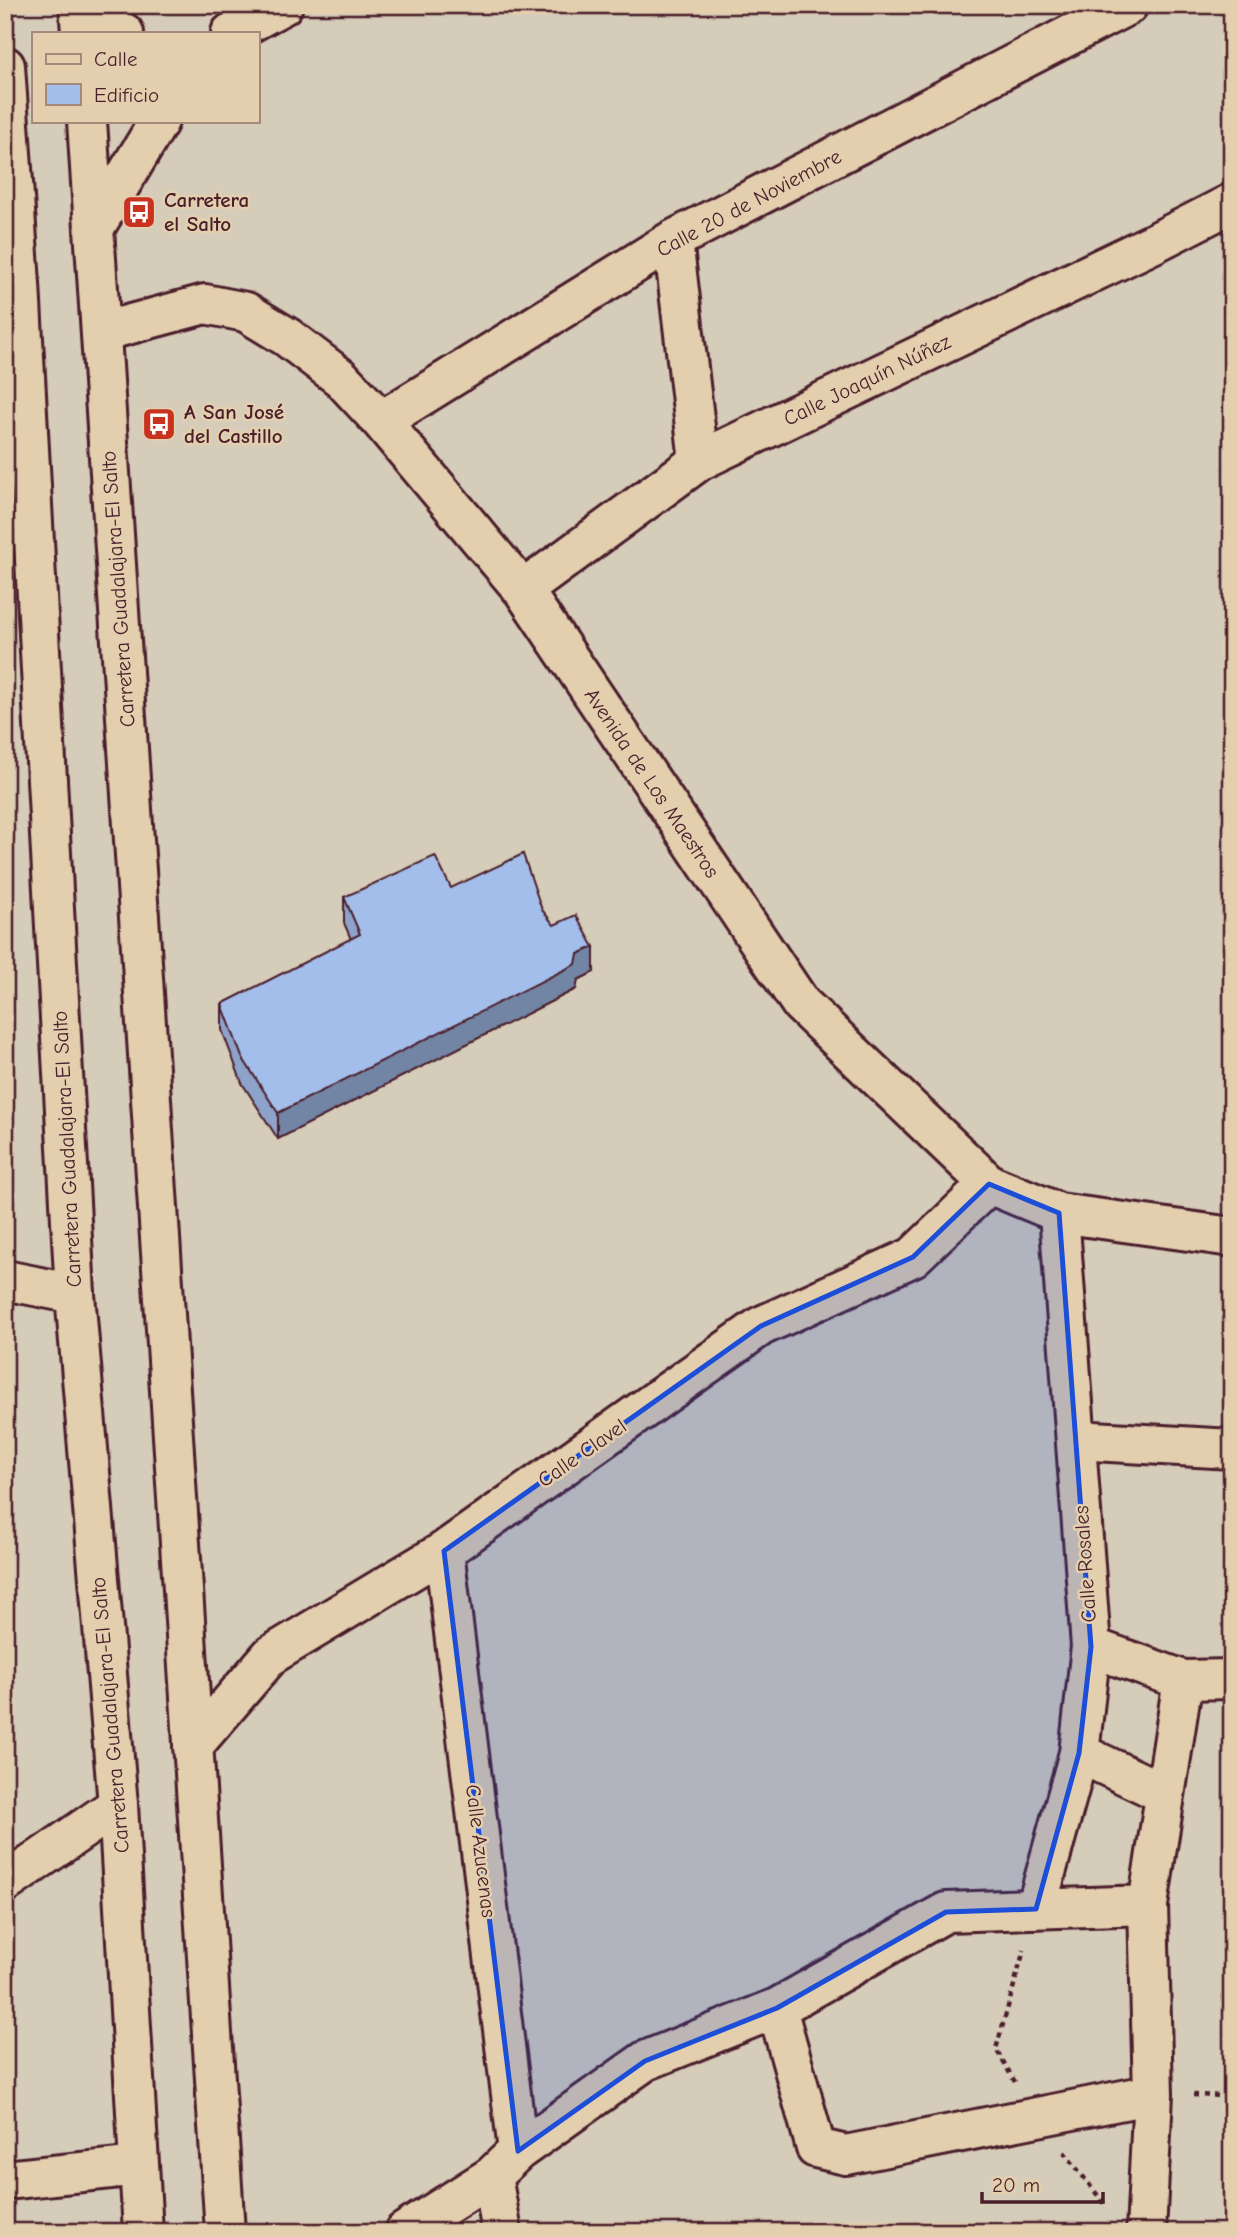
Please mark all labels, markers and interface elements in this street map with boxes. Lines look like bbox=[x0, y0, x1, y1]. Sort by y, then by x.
legend bbox=[32, 32, 259, 122]
text: Calle bbox=[94, 47, 137, 71]
text: Edificio bbox=[94, 83, 159, 107]
street label: Calle 20 de Noviembre bbox=[653, 144, 845, 262]
place label: Carretera el Salto bbox=[164, 188, 249, 236]
bus stop icon: Carretera el Salto bbox=[120, 193, 158, 231]
street label: Calle Joaquín Núñez bbox=[780, 329, 954, 431]
place label: A San José del Castillo bbox=[184, 400, 284, 448]
bus stop icon: A San José del Castillo bbox=[140, 405, 178, 443]
street label: Carretera Guadalajara-El Salto bbox=[96, 450, 140, 728]
street label: Avenida de Los Maestros bbox=[580, 684, 724, 882]
street label: Carretera Guadalajara-El Salto bbox=[48, 1010, 86, 1288]
street label: Calle Clavel bbox=[533, 1414, 631, 1492]
street label: Calle Rosales bbox=[1069, 1505, 1101, 1623]
street label: Carretera Guadalajara-El Salto bbox=[86, 1576, 134, 1854]
street label: Calle Azucenas bbox=[461, 1783, 501, 1919]
scale bar bbox=[982, 2160, 1102, 2204]
text: 20 m bbox=[992, 2173, 1040, 2197]

